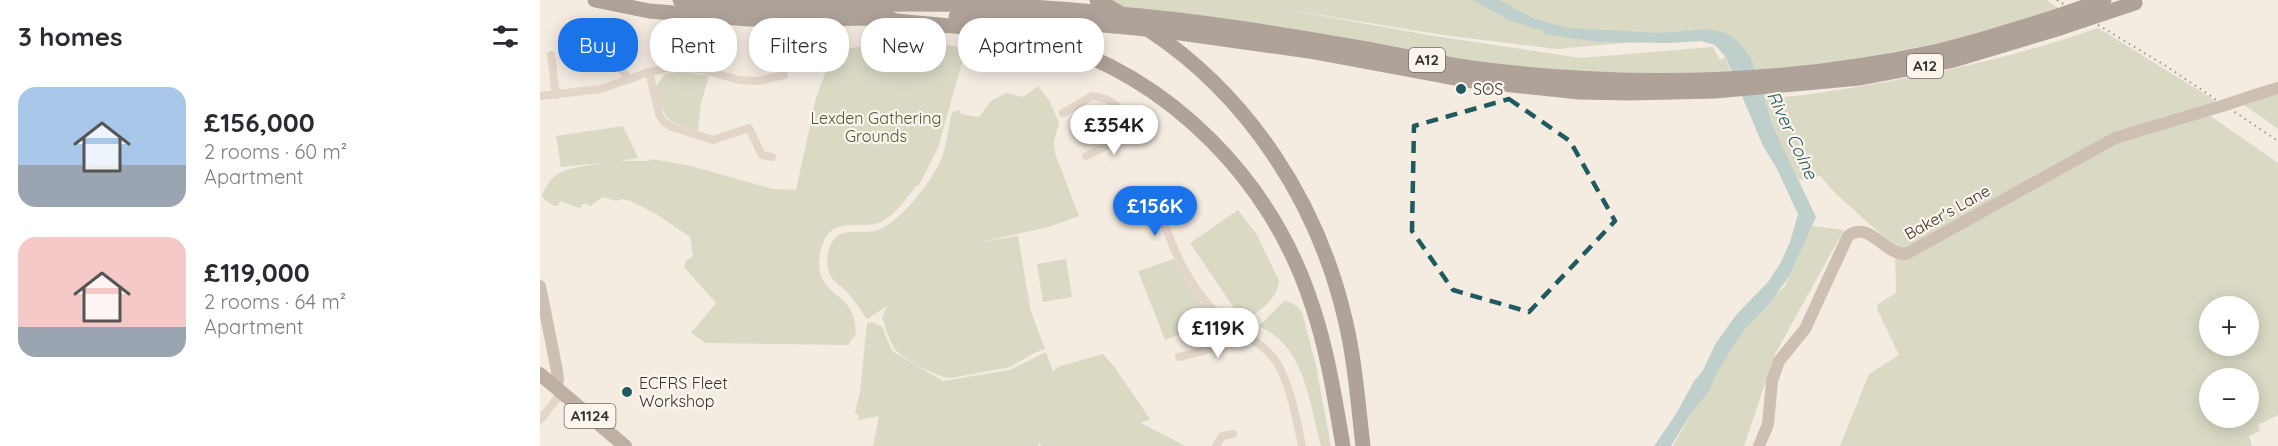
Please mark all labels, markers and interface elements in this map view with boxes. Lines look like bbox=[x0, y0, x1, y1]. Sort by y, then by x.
chip: Buy bbox=[558, 18, 638, 72]
chip: Rent bbox=[650, 18, 737, 72]
chip: Filters bbox=[749, 18, 849, 72]
chip: New bbox=[861, 18, 946, 72]
chip: Apartment bbox=[958, 18, 1104, 72]
text: 3 homes bbox=[18, 20, 123, 53]
icon: filters bbox=[489, 20, 522, 53]
road number: A12 bbox=[1409, 48, 1445, 72]
road number: A12 bbox=[1907, 54, 1943, 78]
place label: SOS bbox=[1473, 79, 1503, 99]
marker: SOS bbox=[1454, 82, 1468, 96]
water label: River Colne bbox=[1762, 87, 1823, 183]
pin: £354K bbox=[1072, 105, 1156, 156]
text: £156,000 bbox=[204, 106, 315, 139]
park label: Lexden Gathering Grounds bbox=[811, 108, 941, 146]
icon: home bbox=[66, 111, 138, 183]
text: £354K bbox=[1084, 112, 1144, 137]
text: 2 rooms · 60 m² bbox=[204, 139, 347, 164]
text: Apartment bbox=[204, 164, 304, 189]
street label: Baker's Lane bbox=[1901, 180, 1993, 244]
pin: £156K bbox=[1113, 186, 1197, 237]
text: £156K bbox=[1127, 193, 1183, 218]
text: £119,000 bbox=[204, 256, 310, 289]
icon: home bbox=[66, 261, 138, 333]
text: 2 rooms · 64 m² bbox=[204, 289, 346, 314]
map controls bbox=[2199, 296, 2259, 428]
button: + bbox=[2199, 296, 2259, 356]
pin: £119K bbox=[1176, 308, 1260, 359]
text: Apartment bbox=[204, 314, 304, 339]
text: £119K bbox=[1192, 315, 1244, 340]
button: − bbox=[2199, 368, 2259, 428]
place label: ECFRS Fleet Workshop bbox=[639, 373, 728, 411]
marker: ECFRS Fleet Workshop bbox=[620, 385, 634, 399]
road number: A1124 bbox=[565, 404, 616, 428]

